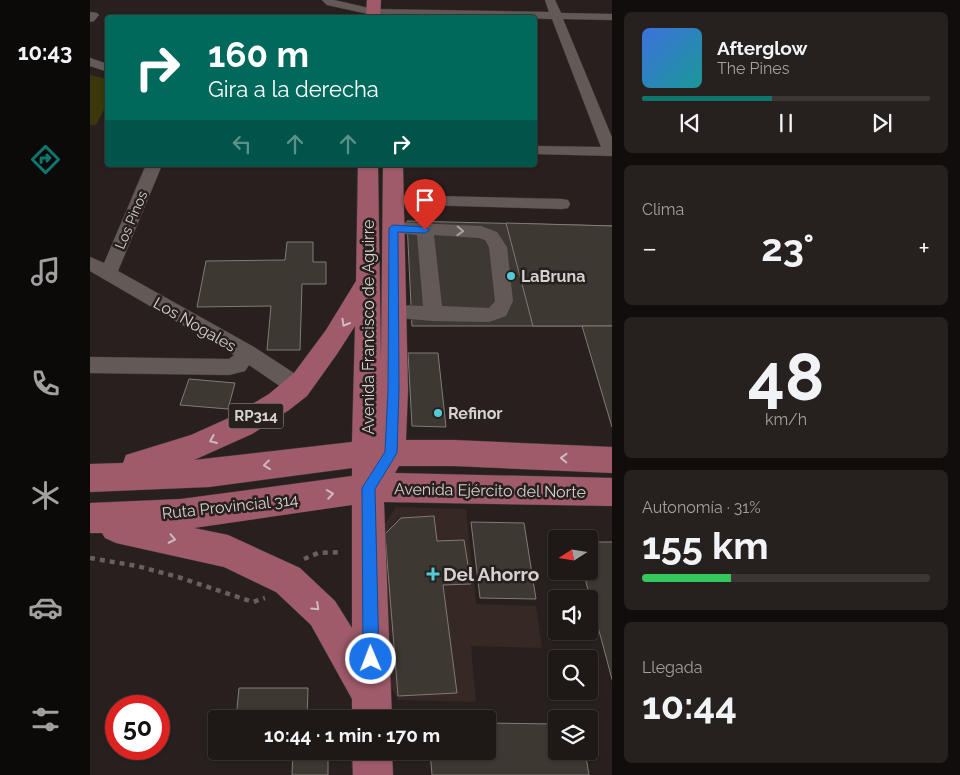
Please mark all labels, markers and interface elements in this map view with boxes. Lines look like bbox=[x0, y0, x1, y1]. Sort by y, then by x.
text: 160 m bbox=[208, 34, 309, 75]
icon: right bbox=[125, 35, 190, 100]
text: Afterglow bbox=[717, 37, 807, 59]
text: 10:43 bbox=[18, 39, 72, 65]
text: The Pines bbox=[717, 59, 789, 78]
text: Gira a la derecha bbox=[208, 76, 379, 102]
icon: previous bbox=[676, 109, 704, 137]
icon: pause bbox=[772, 109, 800, 137]
icon: next bbox=[868, 109, 896, 137]
icon: left bbox=[228, 130, 256, 158]
icon: ahead bbox=[281, 130, 309, 158]
icon: ahead bbox=[334, 130, 362, 158]
icon: right bbox=[387, 130, 415, 158]
icon: directions bbox=[28, 142, 63, 177]
pin bbox=[404, 179, 446, 230]
icon: arrive bbox=[411, 186, 439, 214]
street label: Los Pinos bbox=[112, 188, 151, 252]
text: Clima bbox=[642, 200, 684, 219]
street label: Avenida Francisco de Aguirre bbox=[359, 220, 378, 435]
text: 23° bbox=[761, 225, 814, 270]
one-way arrow bbox=[456, 226, 464, 236]
text: − bbox=[642, 232, 657, 265]
text: + bbox=[918, 232, 930, 265]
icon: music bbox=[28, 254, 63, 289]
place label: LaBruna bbox=[521, 267, 585, 286]
marker: LaBruna bbox=[505, 270, 517, 282]
street label: Los Nogales bbox=[150, 293, 240, 356]
one-way arrow bbox=[341, 317, 351, 326]
text: 48 bbox=[748, 339, 824, 415]
icon: phone bbox=[28, 366, 63, 401]
road number: RP314 bbox=[228, 404, 284, 428]
place label: Refinor bbox=[448, 404, 503, 423]
marker: Refinor bbox=[432, 407, 444, 419]
text: km/h bbox=[765, 410, 807, 429]
one-way arrow bbox=[209, 434, 218, 444]
one-way arrow bbox=[560, 453, 568, 464]
one-way arrow bbox=[262, 459, 270, 470]
icon: climate bbox=[28, 478, 63, 513]
street label: Avenida Ejército del Norte bbox=[394, 479, 586, 502]
street label: Ruta Provincial 314 bbox=[161, 490, 299, 523]
one-way arrow bbox=[326, 490, 334, 500]
text: Autonomía · 31% bbox=[642, 498, 761, 517]
text: 155 km bbox=[642, 523, 769, 568]
north arrow bbox=[548, 530, 598, 580]
map controls bbox=[548, 530, 598, 760]
one-way arrow bbox=[167, 533, 176, 543]
place label: Del Ahorro bbox=[443, 563, 539, 585]
marker: Del Ahorro bbox=[427, 568, 439, 580]
icon: car bbox=[28, 590, 63, 625]
button: sound bbox=[548, 590, 598, 640]
one-way arrow bbox=[310, 601, 319, 610]
position arrow bbox=[344, 632, 396, 684]
button: search bbox=[548, 650, 598, 700]
text: Llegada bbox=[642, 658, 702, 677]
text: 10:44 bbox=[642, 683, 737, 728]
speed limit sign: 50 bbox=[105, 695, 170, 760]
icon: filters bbox=[28, 702, 63, 737]
button: layers bbox=[548, 710, 598, 760]
text: 10:44 · 1 min · 170 m bbox=[264, 724, 440, 746]

